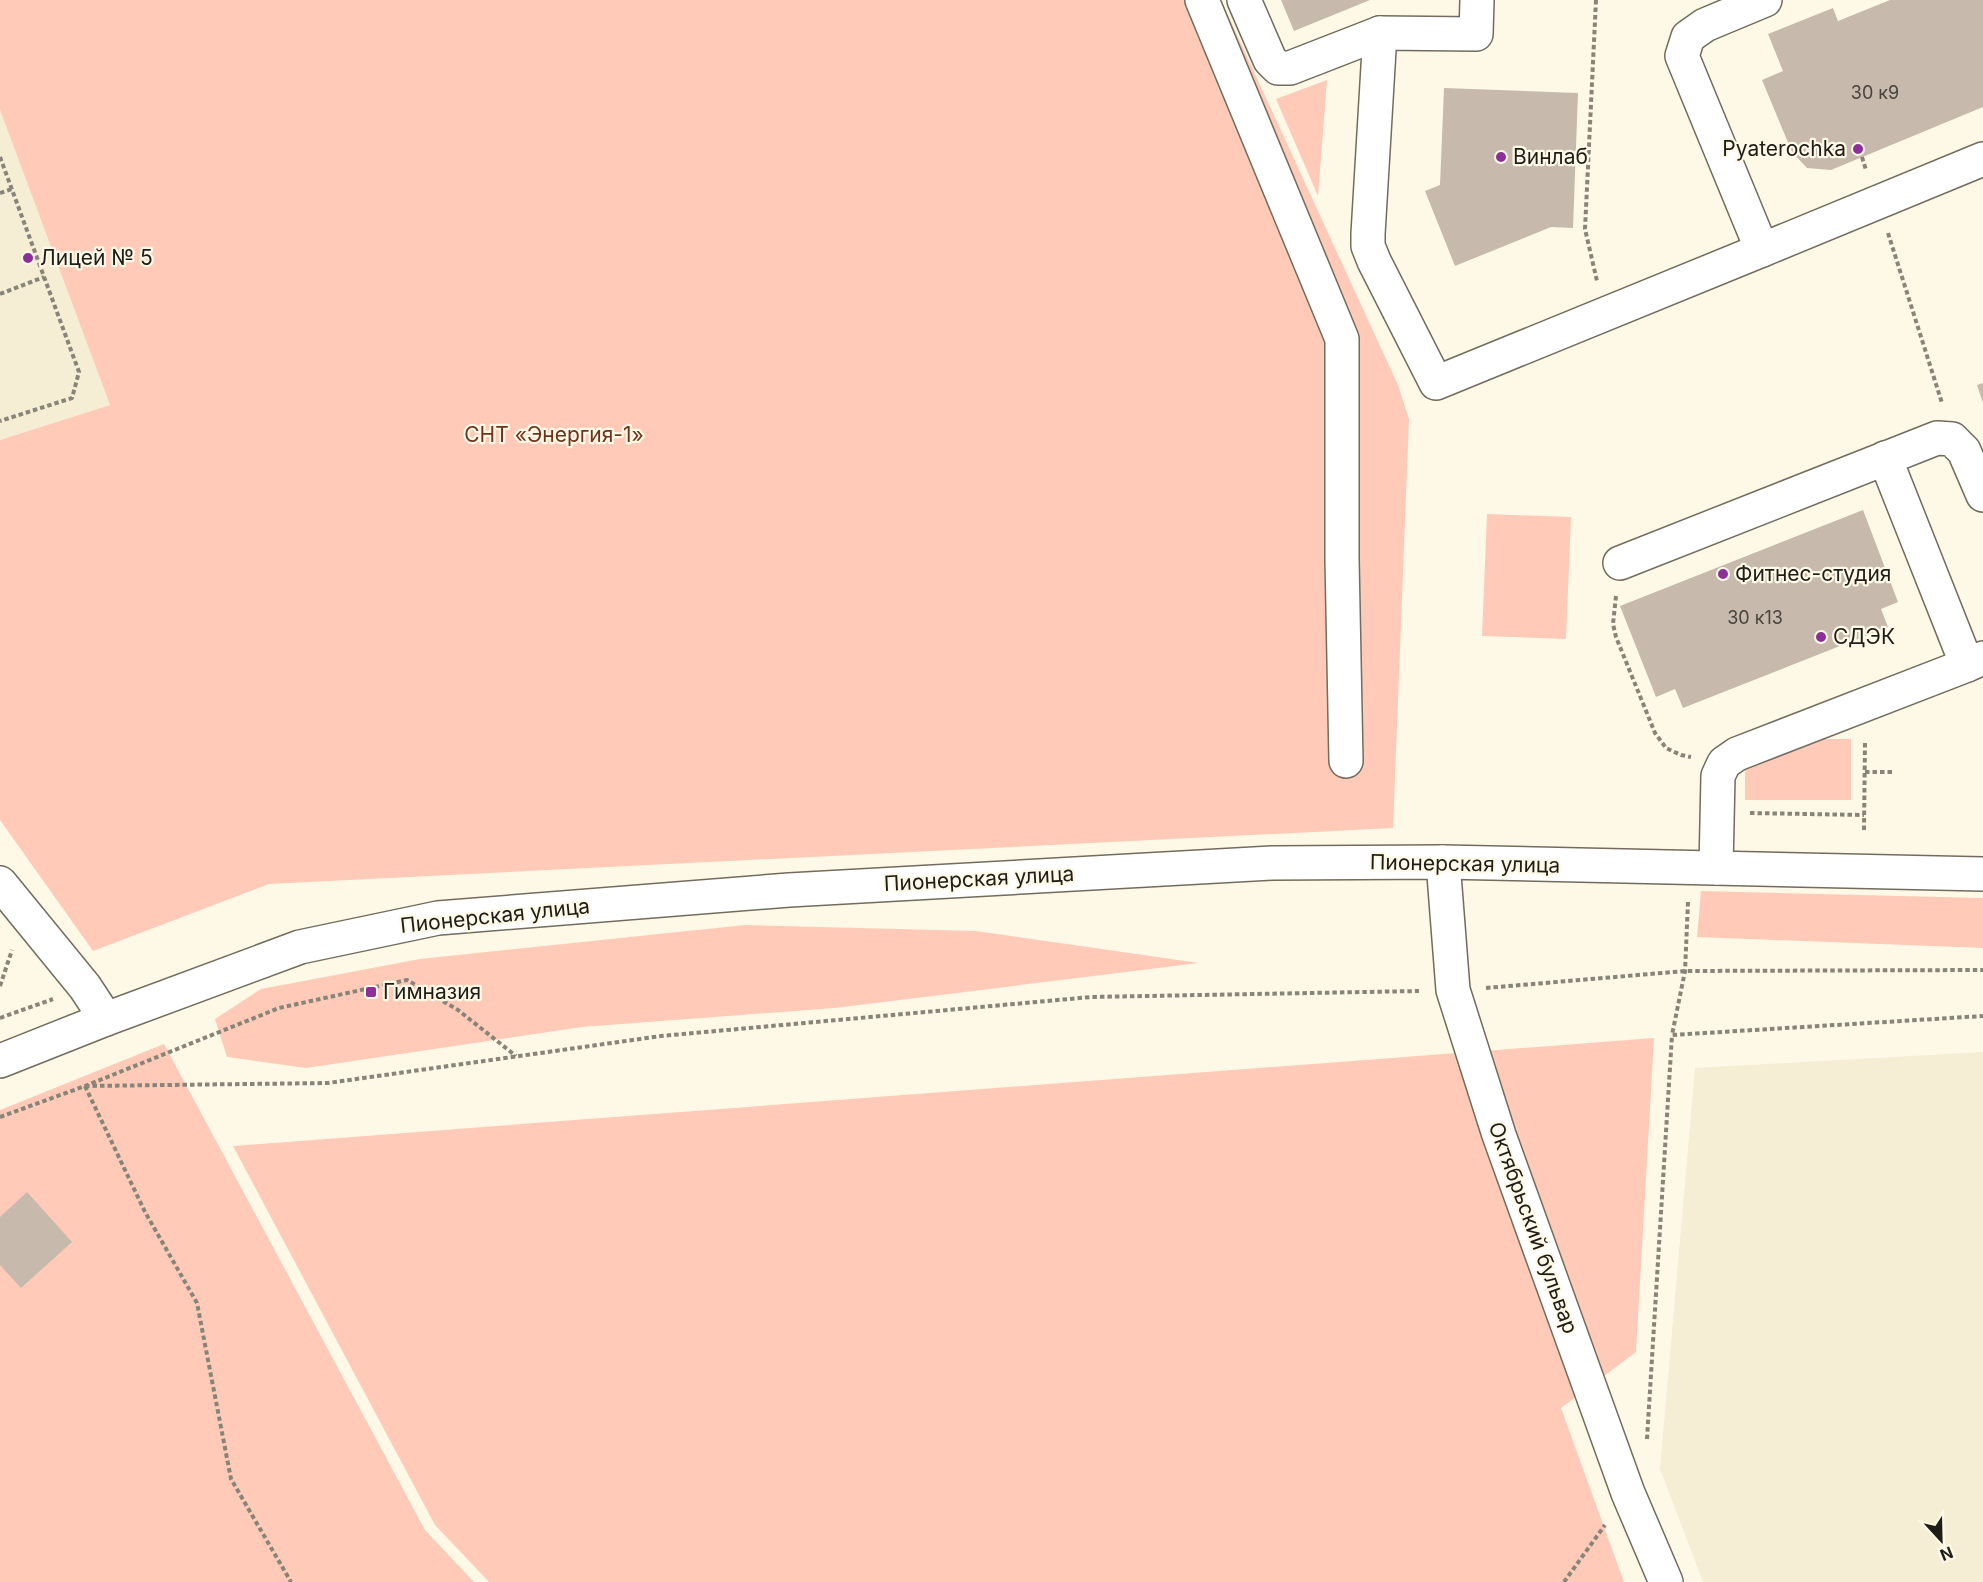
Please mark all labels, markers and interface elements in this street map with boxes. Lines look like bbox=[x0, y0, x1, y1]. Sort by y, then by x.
house number: 30 к9 bbox=[1851, 82, 1899, 103]
place label: Pyaterochka bbox=[1722, 136, 1846, 161]
marker: Pyaterochka bbox=[1851, 142, 1865, 156]
place label: Винлаб bbox=[1513, 144, 1588, 169]
marker: Винлаб bbox=[1494, 150, 1508, 164]
place label: Лицей № 5 bbox=[40, 245, 153, 270]
marker: Лицей № 5 bbox=[21, 251, 35, 265]
park label: СНТ «Энергия-1» bbox=[464, 422, 644, 447]
place label: Фитнес-студия bbox=[1735, 561, 1891, 586]
marker: Фитнес-студия bbox=[1716, 567, 1730, 581]
house number: 30 к13 bbox=[1727, 607, 1783, 628]
place label: СДЭК bbox=[1833, 624, 1895, 649]
marker: СДЭК bbox=[1814, 630, 1828, 644]
street label: Пионерская улица bbox=[1370, 849, 1560, 878]
street label: Пионерская улица bbox=[883, 861, 1075, 896]
street label: Пионерская улица bbox=[399, 893, 591, 938]
place label: Гимназия bbox=[383, 979, 481, 1004]
marker: Гимназия bbox=[364, 985, 378, 999]
street label: Октябрьский бульвар bbox=[1483, 1118, 1583, 1337]
north arrow bbox=[1911, 1510, 1971, 1570]
text: N bbox=[1937, 1542, 1956, 1565]

